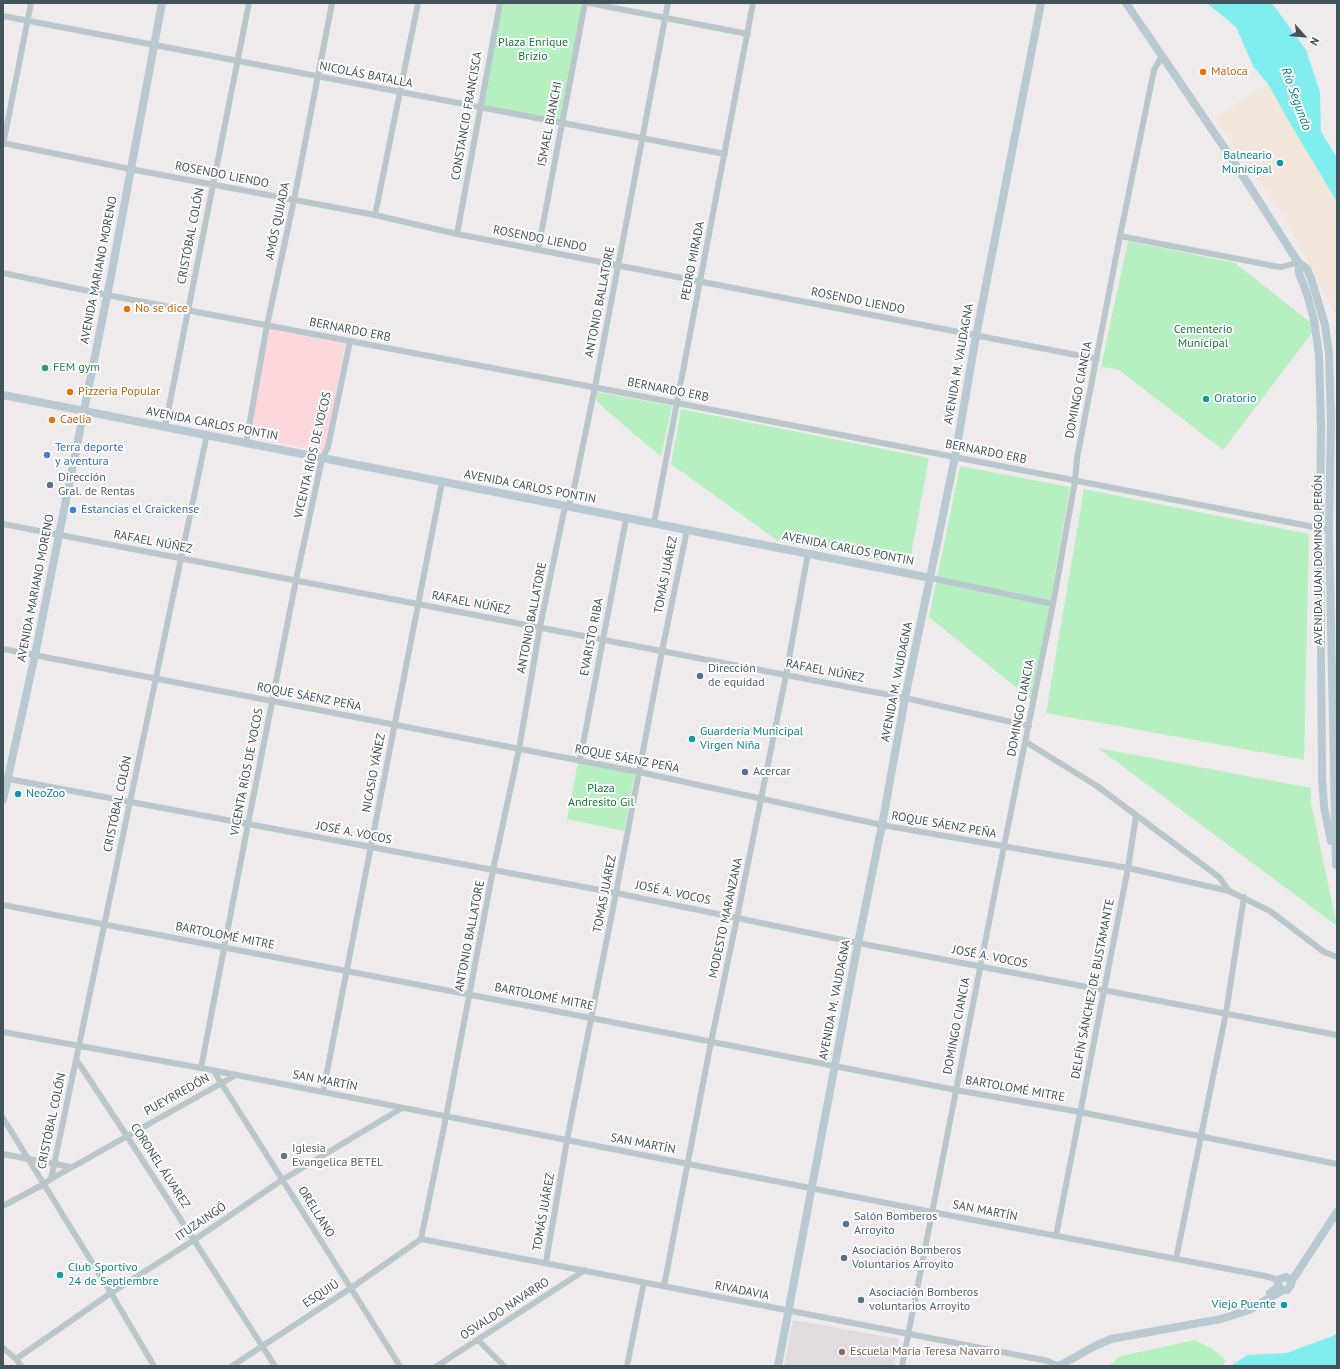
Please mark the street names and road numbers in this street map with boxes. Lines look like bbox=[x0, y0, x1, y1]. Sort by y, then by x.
street label: CONSTANCIO FRANCISCA bbox=[449, 51, 485, 181]
street label: NICOLÁS BATALLA bbox=[318, 59, 414, 91]
street label: ISMAEL BIANCHI bbox=[535, 80, 565, 168]
street label: ROSENDO LIENDO bbox=[174, 159, 270, 191]
street label: AMÓS QUIJADA bbox=[263, 181, 293, 261]
street label: CRISTÓBAL COLÓN bbox=[175, 187, 207, 285]
street label: AVENIDA MARIANO MORENO bbox=[78, 195, 120, 345]
street label: PEDRO MIRADA bbox=[678, 220, 708, 302]
street label: ROSENDO LIENDO bbox=[492, 223, 588, 255]
street label: ANTONIO BALLATORE bbox=[582, 245, 618, 359]
street label: ROSENDO LIENDO bbox=[810, 285, 906, 317]
street label: AVENIDA M. VAUDAGNA bbox=[941, 303, 977, 425]
street label: BERNARDO ERB bbox=[308, 315, 392, 345]
street label: DOMINGO CIANCIA bbox=[1063, 340, 1095, 440]
street label: BERNARDO ERB bbox=[626, 375, 710, 405]
street label: VICENTA RÍOS DE VOCOS bbox=[291, 390, 335, 520]
street label: AVENIDA CARLOS PONTIN bbox=[145, 404, 279, 444]
street label: BERNARDO ERB bbox=[944, 437, 1028, 467]
street label: AVENIDA CARLOS PONTIN bbox=[463, 467, 597, 507]
street label: AVENIDA JUAN DOMINGO PERÓN bbox=[1312, 475, 1326, 645]
street label: AVENIDA MARIANO MORENO bbox=[15, 513, 57, 663]
street label: RAFAEL NÚÑEZ bbox=[112, 527, 194, 557]
street label: AVENIDA CARLOS PONTIN bbox=[781, 529, 915, 569]
street label: TOMÁS JUÁREZ bbox=[651, 535, 681, 615]
street label: ANTONIO BALLATORE bbox=[514, 561, 550, 675]
street label: RAFAEL NÚÑEZ bbox=[430, 588, 512, 618]
street label: EVARISTO RIBA bbox=[577, 597, 607, 677]
street label: AVENIDA M. VAUDAGNA bbox=[878, 621, 916, 743]
street label: RAFAEL NÚÑEZ bbox=[784, 656, 866, 686]
street label: DOMINGO CIANCIA bbox=[1005, 658, 1037, 758]
street label: ROQUE SÁENZ PEÑA bbox=[255, 680, 363, 714]
street label: VICENTA RÍOS DE VOCOS bbox=[228, 707, 266, 837]
street label: NICASIO YÁÑEZ bbox=[359, 732, 389, 814]
street label: ROQUE SÁENZ PEÑA bbox=[573, 742, 681, 776]
street label: CRISTÓBAL COLÓN bbox=[101, 755, 135, 853]
street label: ROQUE SÁENZ PEÑA bbox=[890, 809, 998, 841]
street label: JOSÉ A. VOCOS bbox=[315, 819, 393, 847]
street label: TOMÁS JUÁREZ bbox=[590, 854, 620, 934]
street label: MODESTO MARANZANA bbox=[706, 856, 746, 980]
street label: JOSÉ A. VOCOS bbox=[634, 878, 712, 908]
street label: ANTONIO BALLATORE bbox=[452, 879, 488, 993]
street label: DELFÍN SÁNCHEZ DE BUSTAMANTE bbox=[1068, 898, 1118, 1080]
street label: BARTOLOMÉ MITRE bbox=[174, 919, 276, 953]
street label: AVENIDA M. VAUDAGNA bbox=[816, 939, 854, 1061]
street label: JOSÉ A. VOCOS bbox=[951, 943, 1029, 971]
street label: DOMINGO CIANCIA bbox=[941, 976, 973, 1076]
street label: BARTOLOMÉ MITRE bbox=[493, 980, 595, 1014]
street label: SAN MARTÍN bbox=[291, 1068, 359, 1094]
street label: PUEYRREDÓN bbox=[142, 1071, 212, 1119]
street label: CRISTÓBAL COLÓN bbox=[35, 1072, 69, 1170]
street label: BARTOLOMÉ MITRE bbox=[964, 1073, 1066, 1105]
street label: CORONEL ÁLVAREZ bbox=[127, 1121, 193, 1211]
street label: SAN MARTÍN bbox=[609, 1131, 677, 1157]
street label: TOMÁS JUÁREZ bbox=[530, 1172, 558, 1252]
street label: ORELLANO bbox=[295, 1184, 337, 1240]
street label: SAN MARTÍN bbox=[951, 1198, 1019, 1224]
street label: ITUZAINGÓ bbox=[173, 1200, 229, 1244]
street label: OSVALDO NAVARRO bbox=[458, 1275, 552, 1343]
street label: ESQUIÚ bbox=[300, 1277, 342, 1311]
street label: RIVADAVIA bbox=[713, 1279, 771, 1303]

